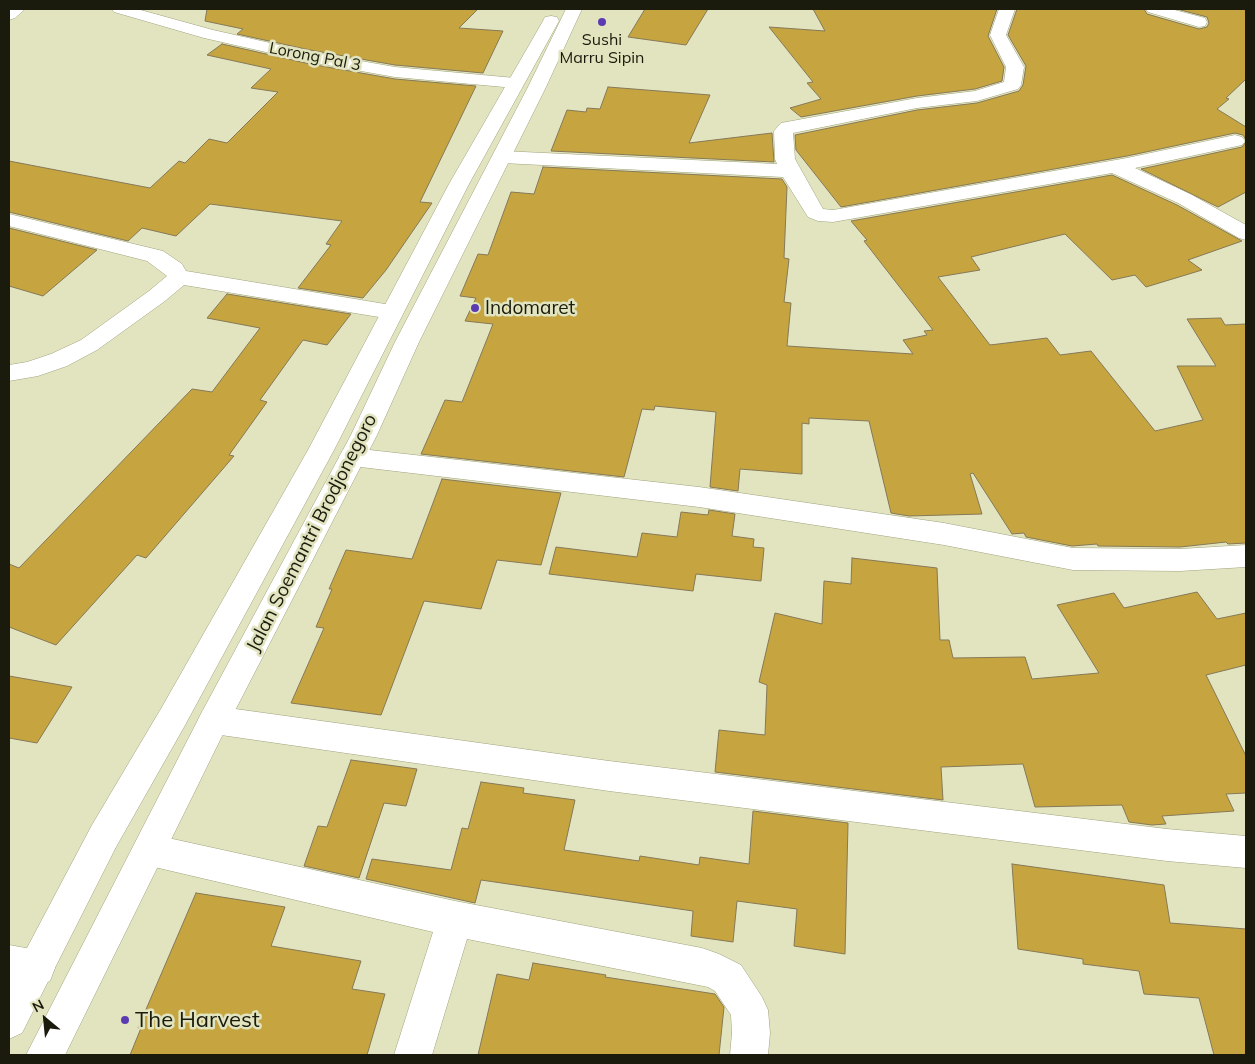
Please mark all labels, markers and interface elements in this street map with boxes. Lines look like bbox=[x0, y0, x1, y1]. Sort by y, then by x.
marker: Sushi Marru Sipin bbox=[596, 16, 608, 28]
place label: Sushi Marru Sipin bbox=[560, 30, 644, 68]
street label: Lorong Pal 3 bbox=[268, 39, 362, 75]
place label: Indomaret bbox=[485, 297, 575, 319]
marker: Indomaret bbox=[469, 302, 481, 314]
street label: Jalan Soemantri Brodjonegoro bbox=[242, 410, 382, 656]
north arrow bbox=[20, 994, 70, 1044]
text: N bbox=[29, 995, 47, 1016]
place label: The Harvest bbox=[135, 1007, 260, 1033]
marker: The Harvest bbox=[119, 1014, 131, 1026]

